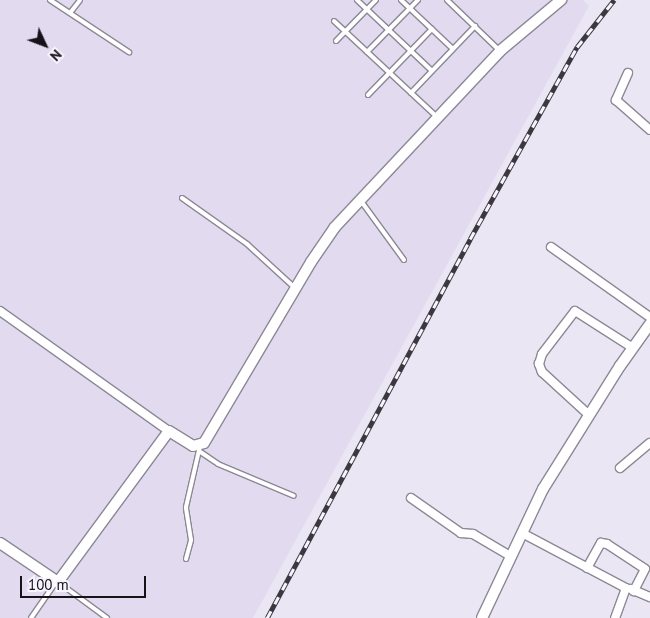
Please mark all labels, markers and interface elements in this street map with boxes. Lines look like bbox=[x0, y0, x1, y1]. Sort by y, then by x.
north arrow bbox=[20, 20, 70, 70]
text: N bbox=[46, 46, 66, 65]
scale bar bbox=[22, 566, 149, 598]
text: 100 m bbox=[28, 575, 69, 594]

